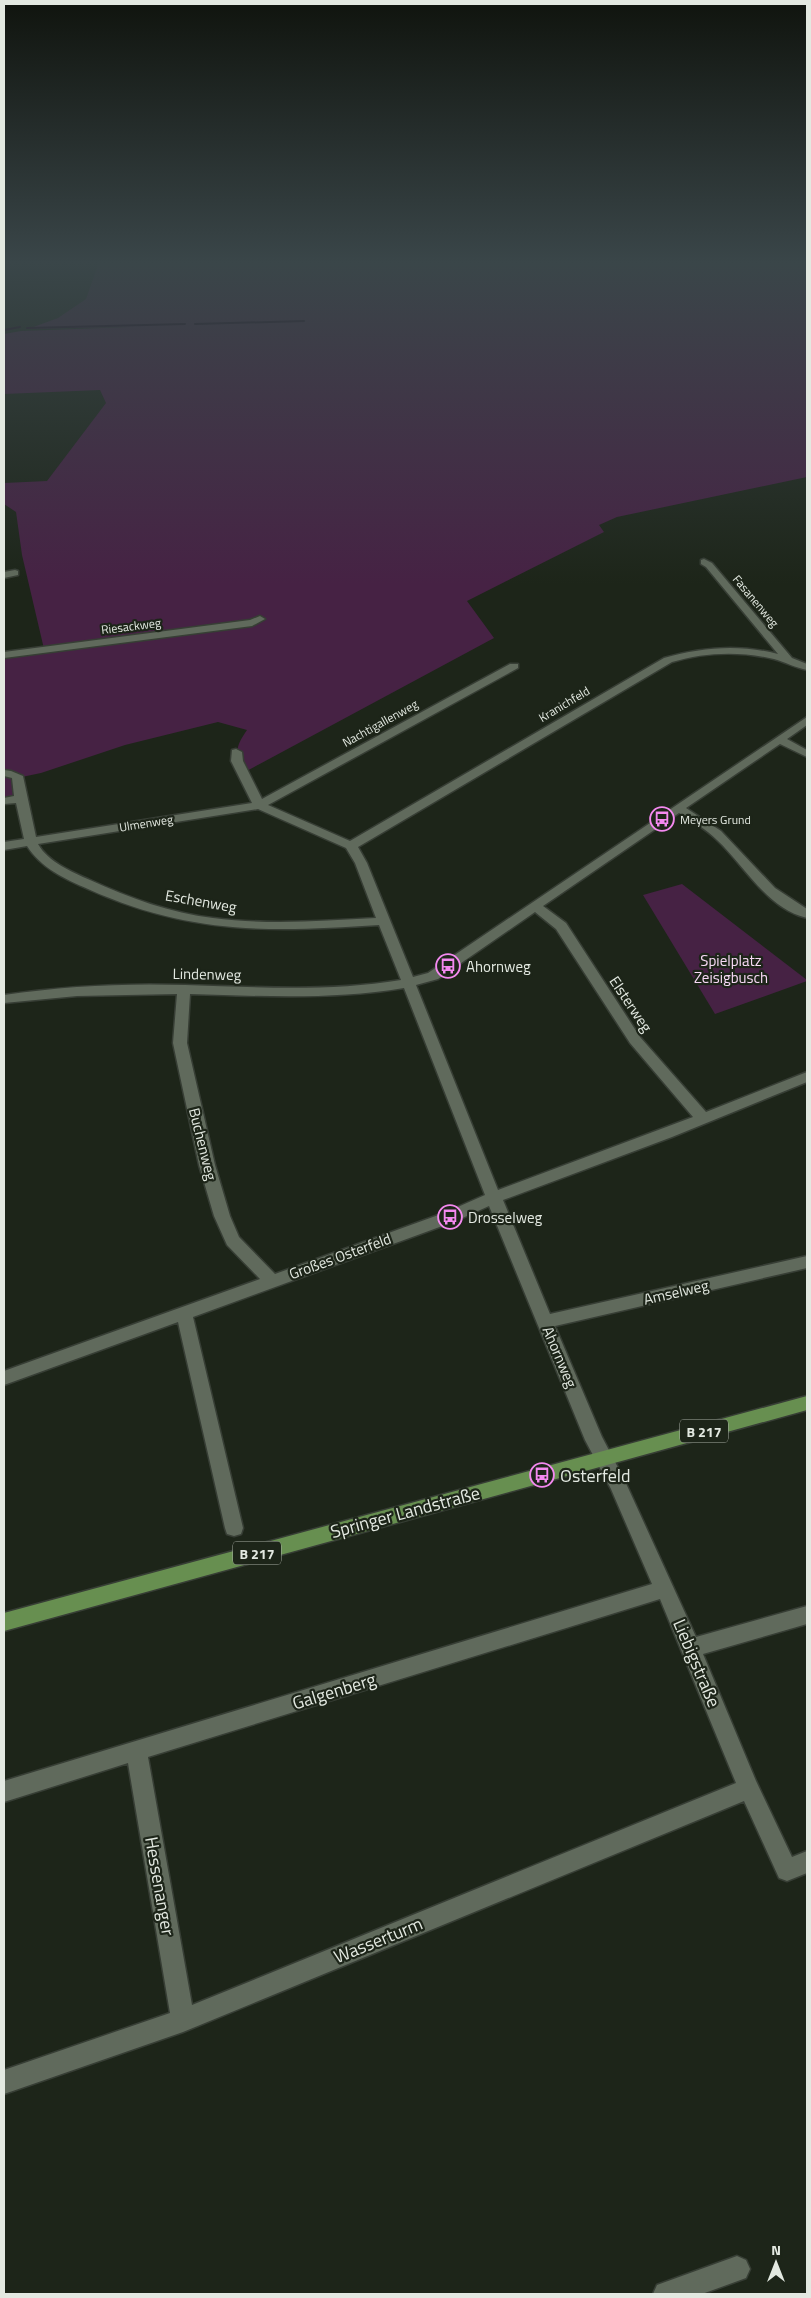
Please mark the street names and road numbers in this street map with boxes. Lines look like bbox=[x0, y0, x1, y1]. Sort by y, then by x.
street label: Fasanenweg bbox=[728, 570, 784, 632]
street label: Riesackweg bbox=[100, 613, 162, 639]
street label: Kranichfeld bbox=[535, 681, 593, 727]
street label: Nachtigallenweg bbox=[339, 694, 421, 752]
street label: Ulmenweg bbox=[118, 809, 174, 837]
street label: Eschenweg bbox=[164, 883, 239, 919]
street label: Lindenweg bbox=[172, 962, 242, 986]
street label: Elsterweg bbox=[604, 971, 658, 1037]
street label: Buchenweg bbox=[183, 1105, 223, 1183]
street label: Großes Osterfeld bbox=[286, 1227, 394, 1285]
street label: Amselweg bbox=[641, 1273, 711, 1311]
street label: Ahornweg bbox=[537, 1323, 583, 1392]
road number: B 217 bbox=[680, 1420, 728, 1442]
street label: Springer Landstraße bbox=[327, 1479, 483, 1545]
road number: B 217 bbox=[233, 1542, 281, 1565]
street label: Liebigstraße bbox=[666, 1615, 728, 1711]
street label: Galgenberg bbox=[289, 1665, 379, 1717]
street label: Hessenanger bbox=[138, 1834, 182, 1938]
street label: Wasserturm bbox=[329, 1910, 427, 1970]

